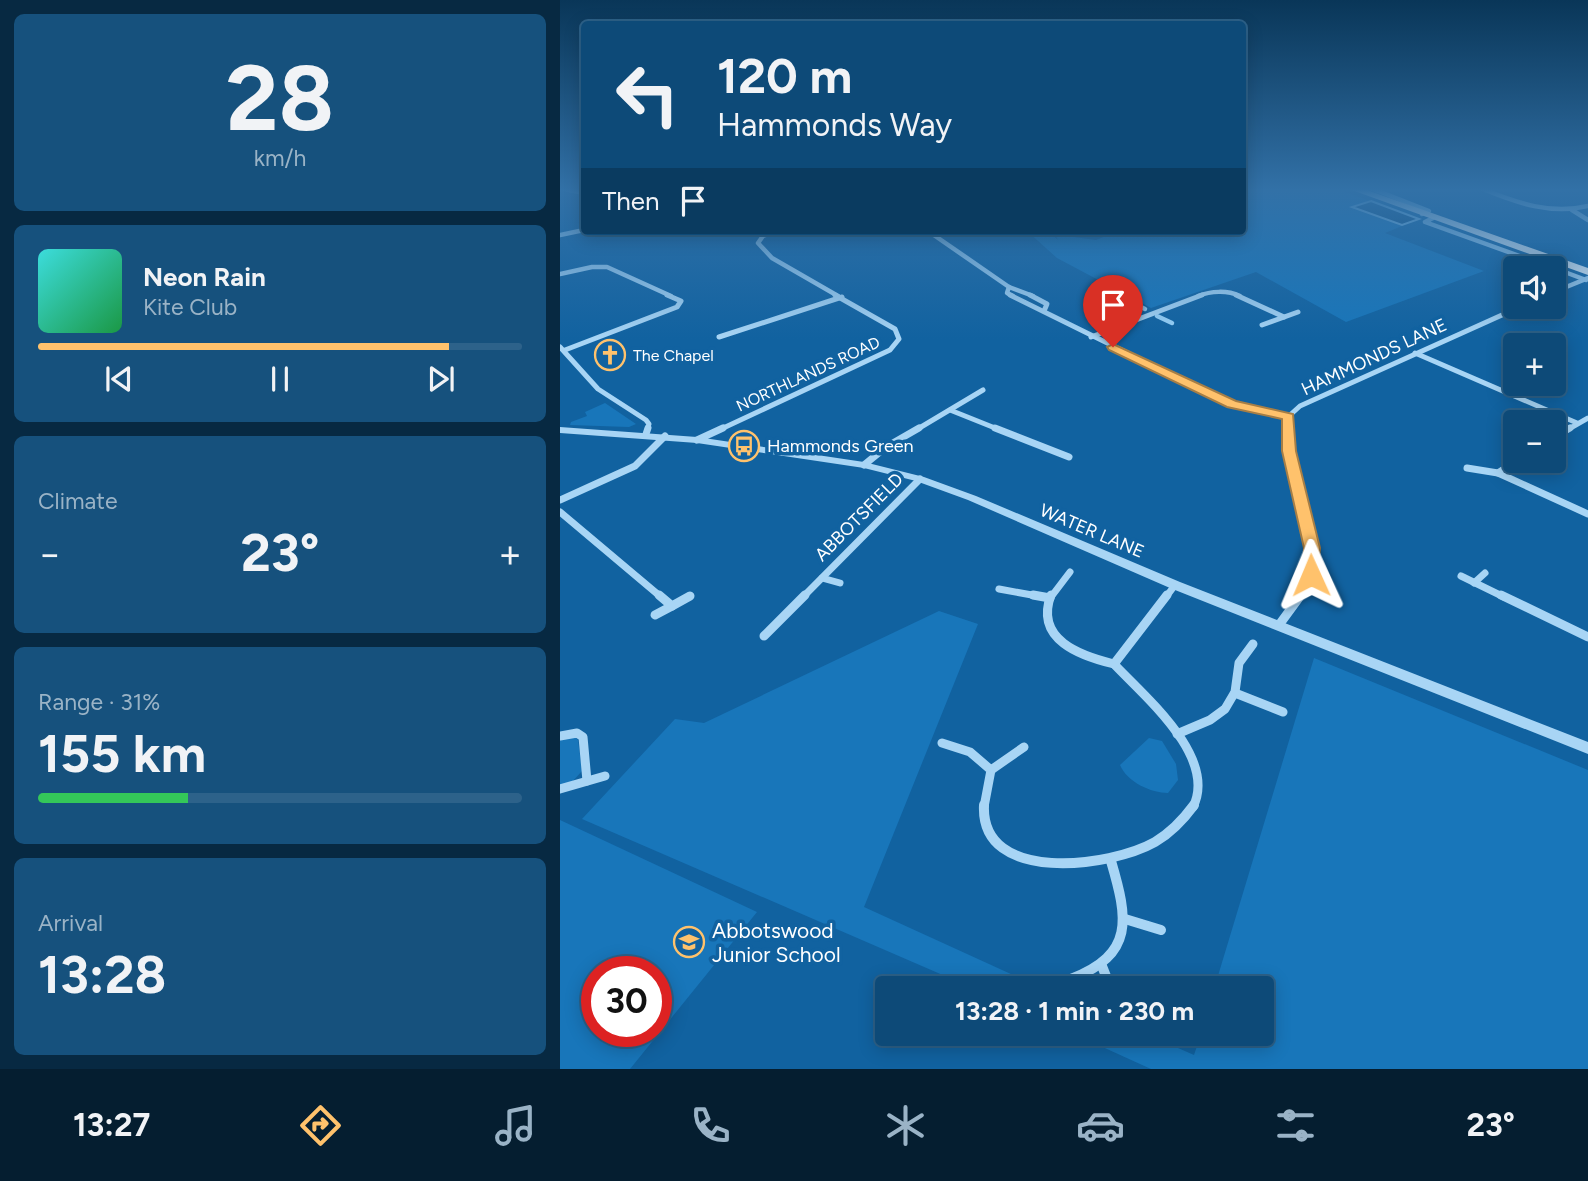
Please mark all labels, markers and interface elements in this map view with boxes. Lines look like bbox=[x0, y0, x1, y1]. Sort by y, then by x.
text: 28 bbox=[226, 44, 334, 153]
text: 120 m bbox=[717, 46, 852, 105]
icon: left bbox=[602, 49, 693, 140]
text: Hammonds Way bbox=[717, 106, 952, 144]
text: km/h bbox=[254, 144, 306, 172]
icon: arrive bbox=[674, 182, 712, 220]
text: Then bbox=[602, 185, 660, 217]
map controls bbox=[1503, 256, 1566, 473]
button: sound bbox=[1503, 256, 1566, 319]
text: Neon Rain bbox=[143, 261, 266, 293]
pin bbox=[1083, 275, 1143, 347]
icon: arrive bbox=[1094, 286, 1132, 324]
text: Kite Club bbox=[143, 293, 237, 321]
street label: HAMMONDS LANE bbox=[1298, 314, 1450, 400]
street label: NORTHLANDS ROAD bbox=[733, 332, 883, 416]
button: + bbox=[1503, 333, 1566, 396]
church icon: The Chapel bbox=[593, 338, 627, 372]
place label: The Chapel bbox=[633, 346, 714, 365]
icon: previous bbox=[100, 360, 138, 398]
icon: pause bbox=[261, 360, 299, 398]
icon: next bbox=[422, 360, 460, 398]
button: − bbox=[1503, 410, 1566, 473]
bus stop icon: Hammonds Green bbox=[727, 429, 761, 463]
place label: Hammonds Green bbox=[767, 435, 914, 457]
street label: ABBOTSFIELD bbox=[810, 468, 908, 566]
text: Climate bbox=[38, 487, 117, 515]
street label: WATER LANE bbox=[1037, 499, 1147, 563]
text: 23° bbox=[241, 522, 319, 584]
text: − bbox=[38, 531, 62, 577]
text: + bbox=[498, 531, 522, 577]
position arrow bbox=[1274, 538, 1348, 612]
text: Range · 31% bbox=[38, 688, 160, 716]
text: 155 km bbox=[38, 723, 206, 785]
text: Arrival bbox=[38, 909, 103, 937]
place label: Abbotswood Junior School bbox=[712, 918, 841, 967]
school or university icon: Abbotswood Junior School bbox=[672, 925, 706, 959]
text: 13:28 bbox=[38, 944, 166, 1006]
speed limit sign: 30 bbox=[581, 956, 672, 1047]
text: 13:28 · 1 min · 230 m bbox=[955, 995, 1194, 1027]
icon: directions bbox=[296, 1101, 345, 1150]
icon: music bbox=[491, 1101, 540, 1150]
icon: phone bbox=[686, 1101, 735, 1150]
icon: climate bbox=[881, 1101, 930, 1150]
icon: car bbox=[1076, 1101, 1125, 1150]
icon: filters bbox=[1271, 1101, 1320, 1150]
text: 13:27 bbox=[73, 1106, 150, 1144]
text: 23° bbox=[1466, 1106, 1515, 1144]

